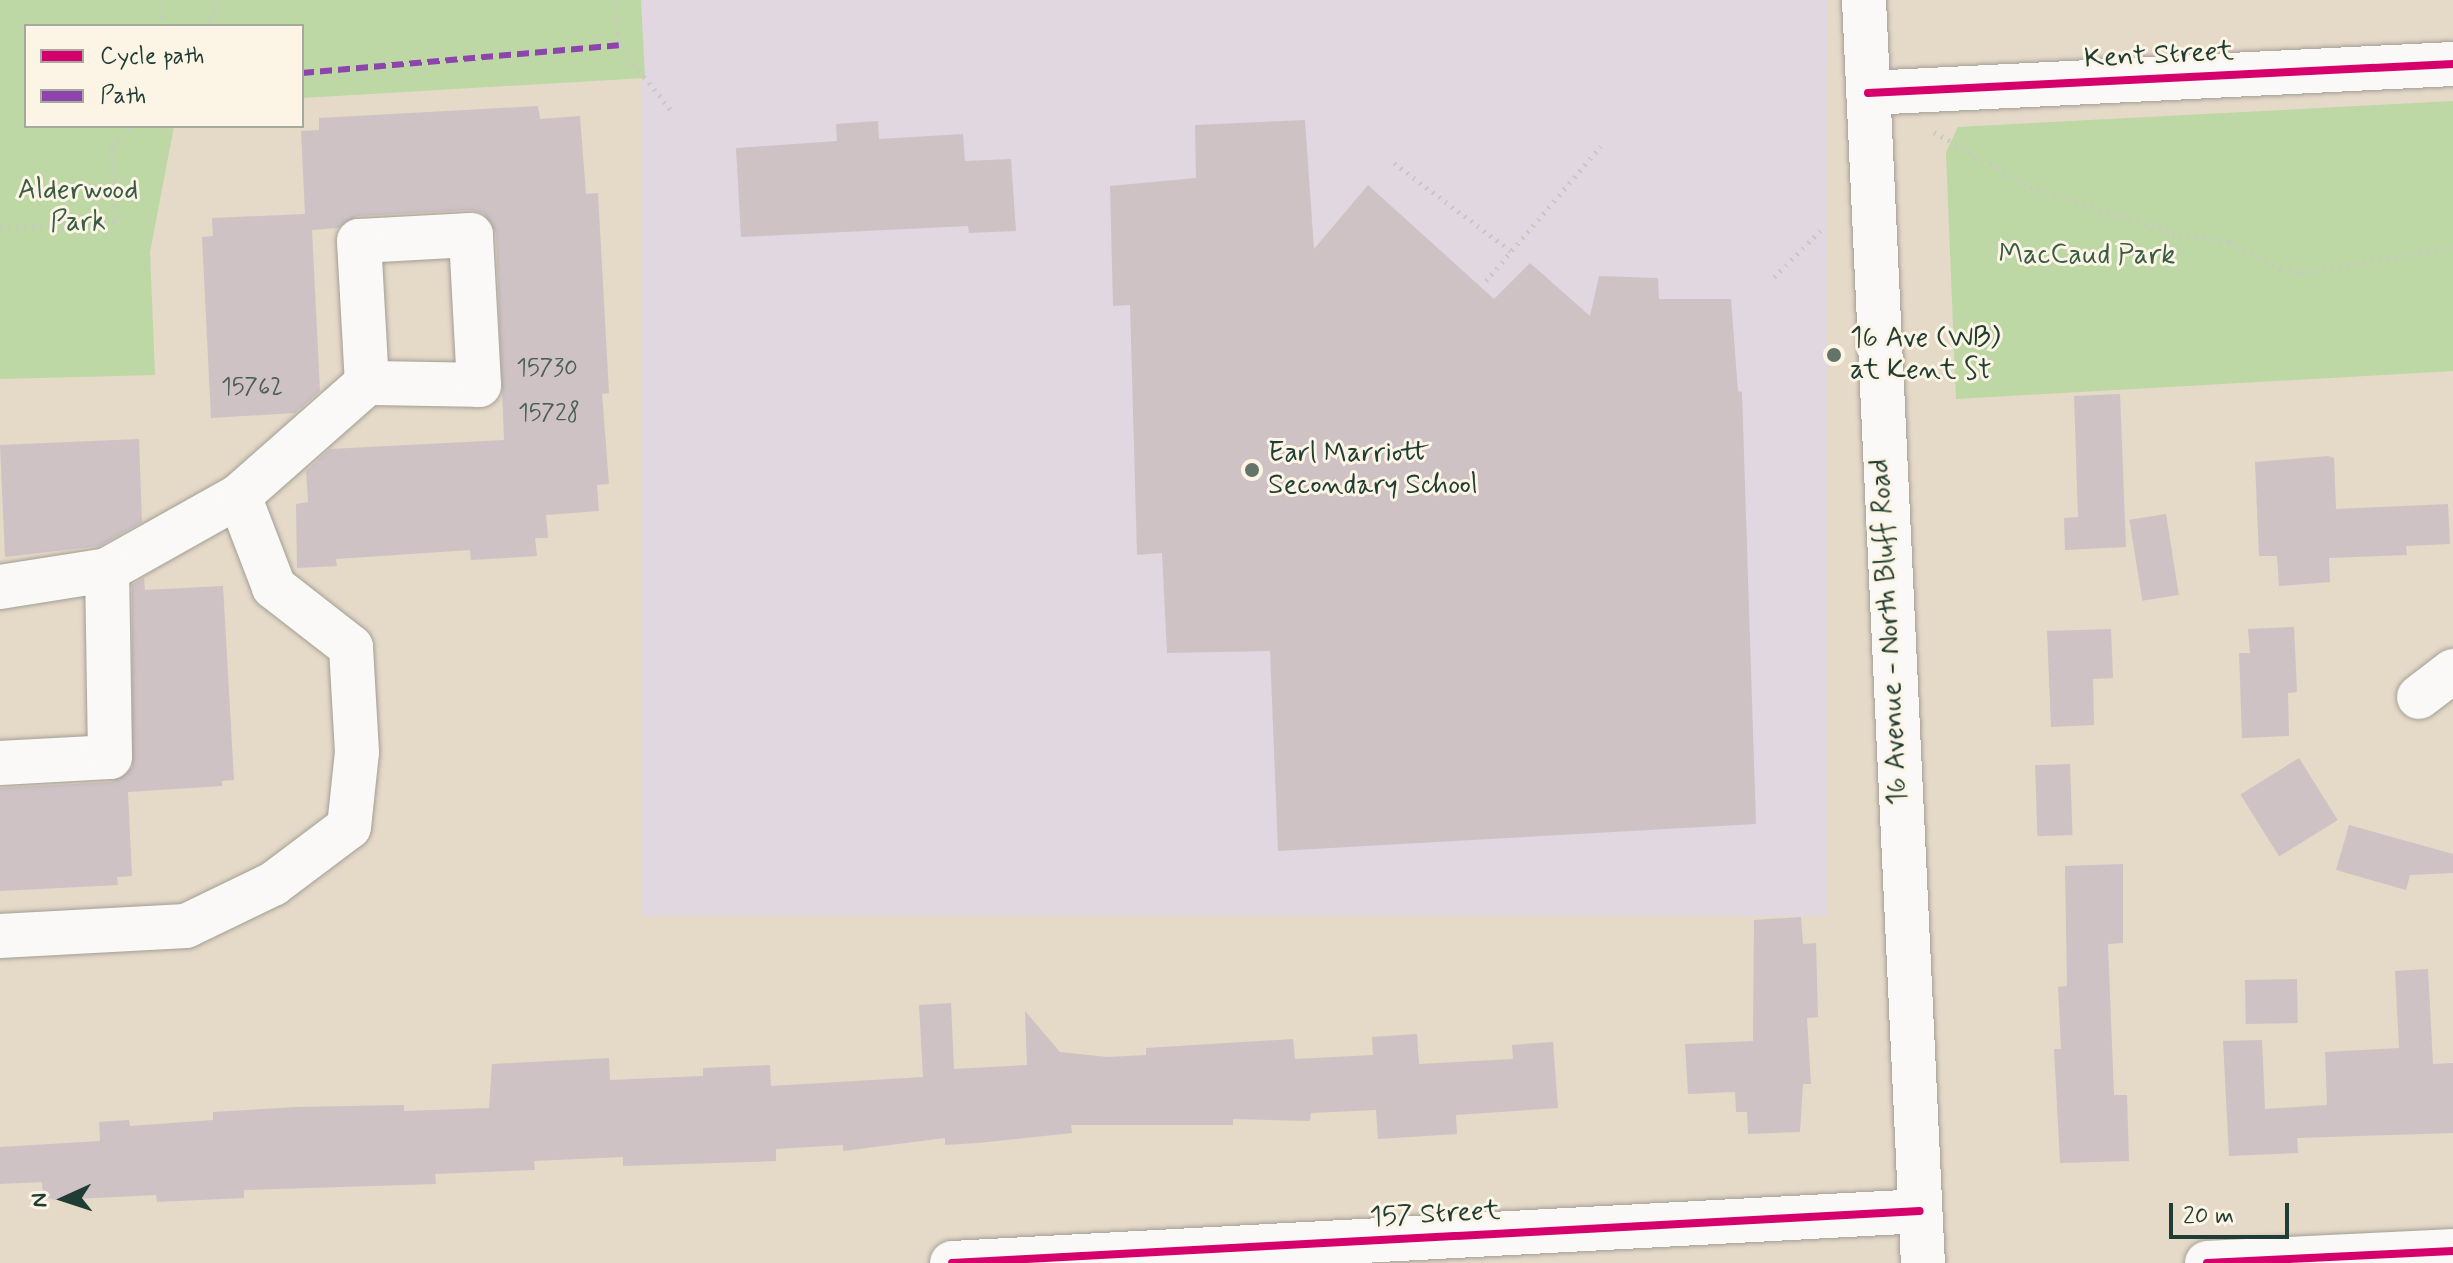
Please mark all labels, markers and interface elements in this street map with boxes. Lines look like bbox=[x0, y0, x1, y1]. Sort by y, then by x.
legend bbox=[24, 24, 304, 128]
street label: Kent Street bbox=[2083, 35, 2235, 77]
text: Cycle path bbox=[100, 41, 205, 72]
text: Path bbox=[100, 81, 146, 112]
park label: Alderwood Park bbox=[18, 174, 138, 240]
park label: MacCaud Park bbox=[2000, 239, 2174, 273]
place label: 16 Ave (WB) at Kent St bbox=[1850, 322, 2000, 388]
marker: 16 Ave (WB) at Kent St bbox=[1825, 346, 1843, 364]
house number: 15730 bbox=[516, 355, 578, 383]
house number: 15762 bbox=[221, 374, 283, 402]
house number: 15728 bbox=[518, 400, 580, 428]
place label: Earl Marriott Secondary School bbox=[1268, 437, 1478, 503]
street label: 16 Avenue - North Bluff Road bbox=[1864, 458, 1916, 806]
marker: Earl Marriott Secondary School bbox=[1243, 461, 1261, 479]
north arrow bbox=[24, 1159, 104, 1239]
scale bar bbox=[2173, 1187, 2293, 1237]
text: N bbox=[26, 1192, 54, 1208]
street label: 157 Street bbox=[1369, 1195, 1501, 1235]
text: 20 m bbox=[2183, 1201, 2234, 1232]

